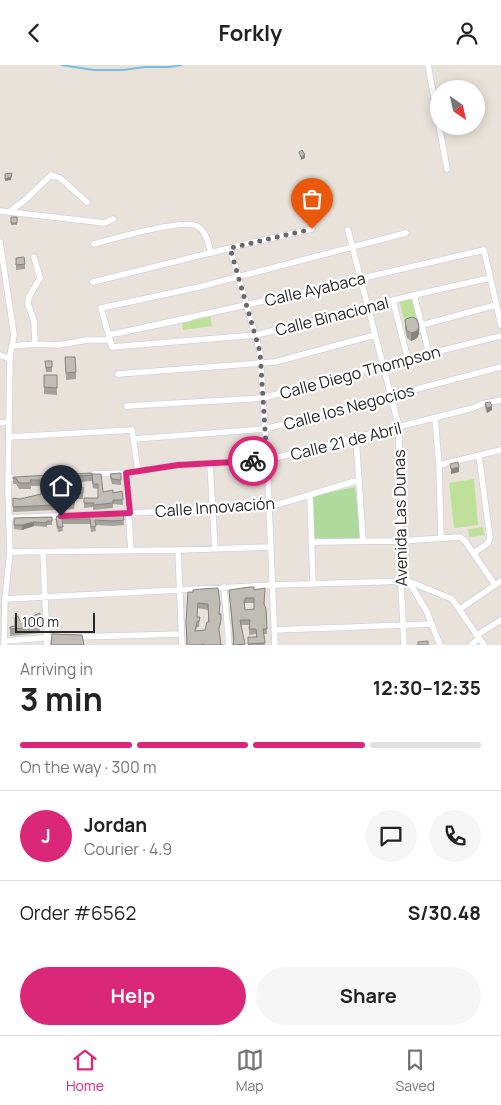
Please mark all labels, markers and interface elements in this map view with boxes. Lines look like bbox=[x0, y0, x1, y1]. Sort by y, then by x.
text: Forkly bbox=[219, 18, 282, 48]
icon: back bbox=[20, 19, 48, 47]
icon: person bbox=[453, 19, 481, 47]
north arrow bbox=[430, 80, 485, 135]
map controls bbox=[430, 80, 485, 135]
pin bbox=[291, 178, 333, 229]
icon: bag bbox=[298, 185, 326, 213]
street label: Calle Ayabaca bbox=[262, 267, 368, 311]
street label: Calle Binacional bbox=[273, 291, 391, 341]
street label: Calle Diego Thompson bbox=[277, 340, 443, 404]
street label: Calle los Negocios bbox=[281, 379, 417, 435]
street label: Calle 21 de Abril bbox=[288, 417, 404, 465]
courier bbox=[228, 436, 278, 486]
icon: bike bbox=[239, 447, 267, 475]
street label: Avenida Las Dunas bbox=[388, 449, 412, 587]
pin bbox=[40, 465, 82, 516]
icon: home bbox=[47, 472, 75, 500]
street label: Calle Innovación bbox=[154, 492, 276, 522]
scale bar bbox=[15, 610, 95, 633]
text: 100 m bbox=[22, 612, 59, 631]
text: Arriving in bbox=[20, 658, 93, 680]
text: 12:30–12:35 bbox=[373, 675, 481, 701]
text: 3 min bbox=[20, 677, 103, 721]
text: On the way · 300 m bbox=[20, 756, 157, 778]
button: chat bbox=[365, 810, 417, 862]
button: phone bbox=[429, 810, 481, 862]
text: Jordan bbox=[84, 812, 147, 838]
text: J bbox=[41, 823, 51, 849]
text: Courier · 4.9 bbox=[84, 838, 172, 860]
text: Order #6562 bbox=[20, 900, 136, 926]
text: S/30.48 bbox=[408, 900, 481, 926]
button: Help bbox=[20, 967, 246, 1025]
button: Share bbox=[256, 967, 481, 1025]
tab: Home bbox=[66, 1046, 104, 1095]
tab: Map bbox=[236, 1046, 264, 1095]
tab: Saved bbox=[396, 1046, 435, 1095]

